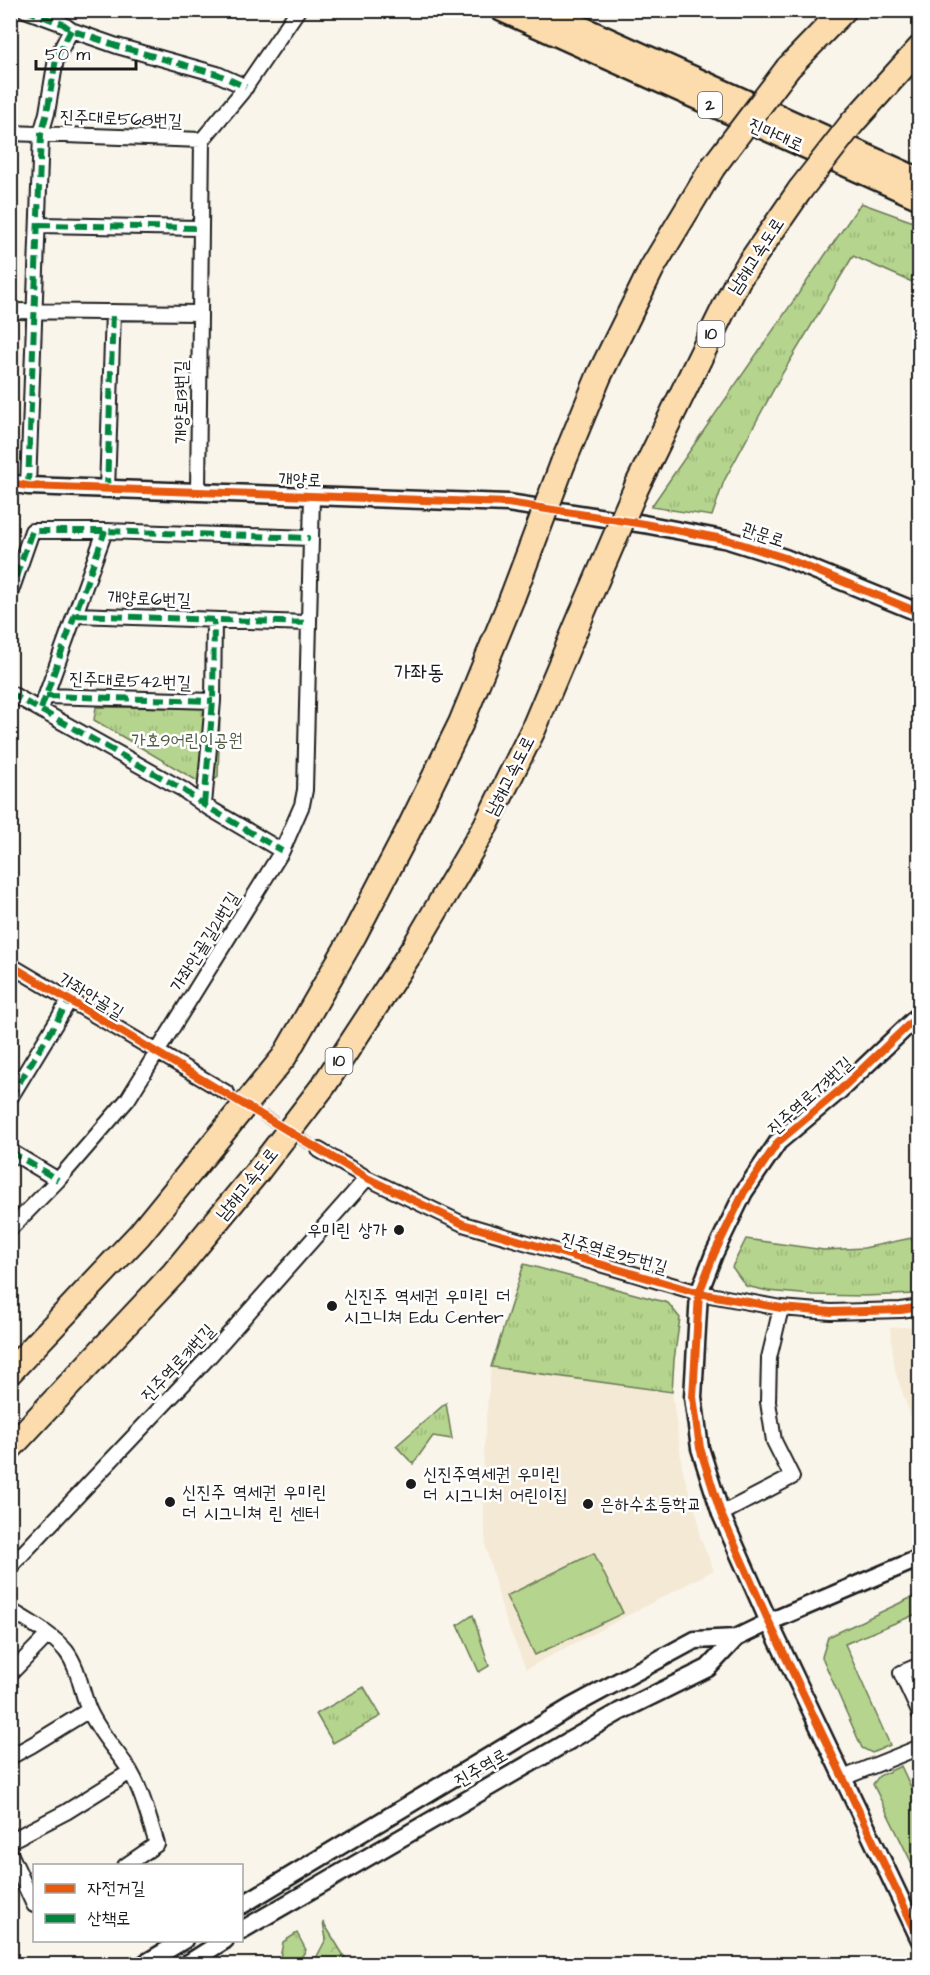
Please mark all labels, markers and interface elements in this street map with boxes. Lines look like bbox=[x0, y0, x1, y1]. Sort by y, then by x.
scale bar bbox=[36, 33, 136, 71]
text: 50 m bbox=[45, 42, 90, 67]
road number: 2 bbox=[698, 92, 722, 118]
street label: 진주대로568번길 bbox=[59, 104, 183, 134]
street label: 진마대로 bbox=[744, 112, 808, 158]
street label: 남해고속도로 bbox=[722, 213, 790, 299]
road number: 10 bbox=[698, 321, 724, 347]
street label: 개양로13번길 bbox=[169, 360, 194, 444]
street label: 개양로 bbox=[278, 467, 322, 493]
street label: 관문로 bbox=[738, 516, 788, 554]
street label: 개양로6번길 bbox=[107, 585, 192, 613]
district label: 가좌동 bbox=[394, 658, 444, 687]
street label: 진주대로542번길 bbox=[68, 666, 192, 696]
park label: 가호9어린이공원 bbox=[131, 728, 243, 753]
street label: 남해고속도로 bbox=[479, 732, 541, 820]
street label: 가좌안골길21번길 bbox=[164, 887, 246, 997]
street label: 가좌안골길 bbox=[54, 967, 129, 1026]
road number: 10 bbox=[326, 1048, 352, 1074]
street label: 진주역로73번길 bbox=[762, 1051, 859, 1141]
street label: 남해고속도로 bbox=[210, 1142, 284, 1226]
place label: 우미린 상가 bbox=[307, 1218, 388, 1243]
marker: 우미린 상가 bbox=[392, 1223, 406, 1237]
street label: 진주역로95번길 bbox=[558, 1226, 671, 1280]
place label: 신진주 역세권 우미린 더 시그니쳐 Edu Center bbox=[344, 1284, 510, 1330]
marker: 신진주 역세권 우미린 더 시그니쳐 Edu Center bbox=[325, 1299, 339, 1313]
street label: 진주역로31번길 bbox=[135, 1318, 221, 1407]
place label: 신진주역세권 우미린 더 시그니처 어린이집 bbox=[423, 1462, 568, 1508]
marker: 신진주역세권 우미린 더 시그니처 어린이집 bbox=[404, 1477, 418, 1491]
place label: 신진주 역세권 우미린 더 시그니쳐 린 센터 bbox=[182, 1480, 327, 1526]
place label: 은하수초등학교 bbox=[600, 1492, 701, 1517]
marker: 신진주 역세권 우미린 더 시그니쳐 린 센터 bbox=[163, 1495, 177, 1509]
marker: 은하수초등학교 bbox=[581, 1497, 595, 1511]
street label: 진주역로 bbox=[450, 1743, 512, 1793]
legend bbox=[33, 1864, 243, 1942]
text: 자전거길 bbox=[87, 1876, 145, 1901]
text: 산책로 bbox=[87, 1906, 130, 1931]

